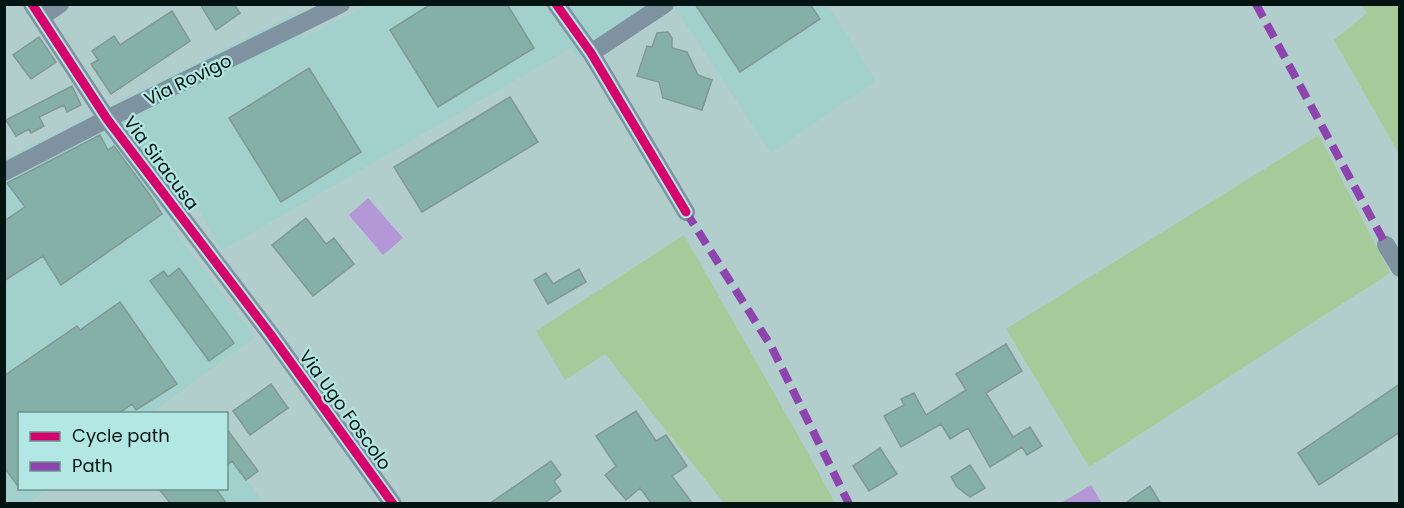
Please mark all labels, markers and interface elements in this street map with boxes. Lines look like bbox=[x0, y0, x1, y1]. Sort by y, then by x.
street label: Via Rovigo bbox=[140, 48, 236, 111]
street label: Via Siracusa bbox=[118, 111, 205, 215]
street label: Via Ugo Foscolo bbox=[293, 345, 397, 475]
legend bbox=[18, 412, 228, 490]
text: Cycle path bbox=[72, 423, 170, 448]
text: Path bbox=[72, 453, 113, 478]

